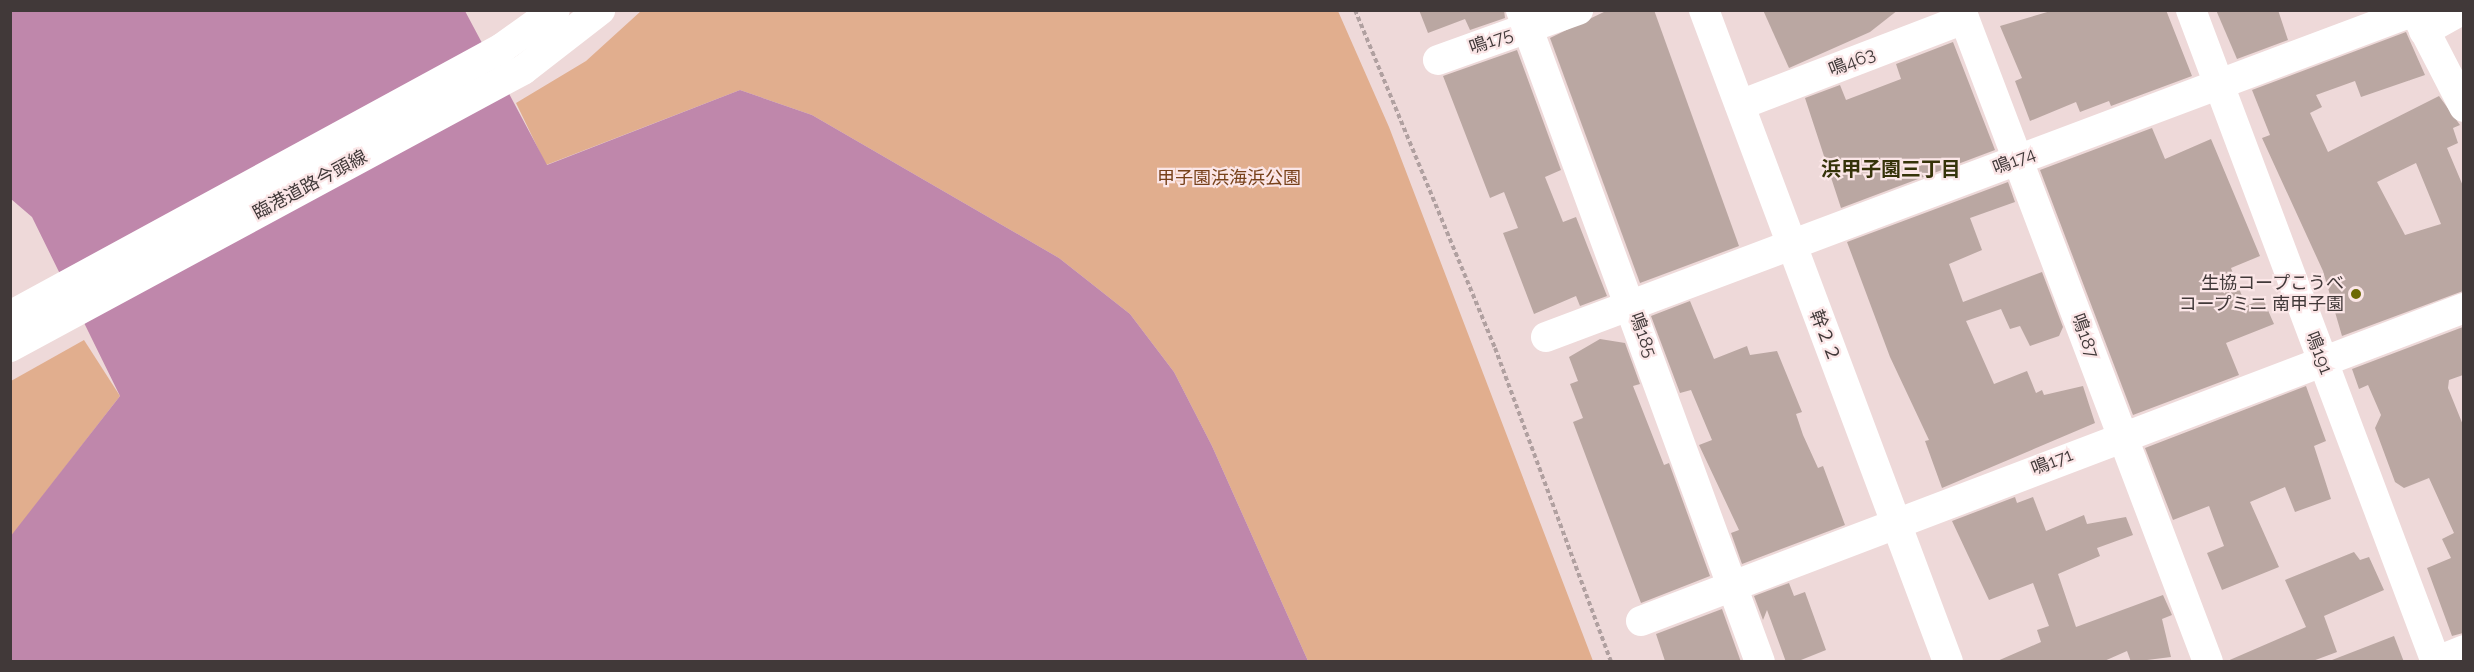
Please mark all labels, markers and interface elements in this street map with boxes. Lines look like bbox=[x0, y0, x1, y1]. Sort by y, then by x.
street label: 鳴175 bbox=[1466, 24, 1516, 58]
street label: 鳴463 bbox=[1826, 43, 1878, 81]
street label: 鳴174 bbox=[1990, 143, 2038, 179]
street label: 臨港道路今頭線 bbox=[249, 146, 371, 224]
district label: 浜甲子園三丁目 bbox=[1821, 157, 1961, 181]
park label: 甲子園浜海浜公園 bbox=[1157, 167, 1301, 189]
place label: 生協コープこうべ コープミニ 南甲子園 bbox=[2177, 273, 2344, 316]
marker: 生協コープこうべ コープミニ 南甲子園 bbox=[2349, 287, 2363, 301]
street label: 幹２２ bbox=[1805, 307, 1845, 365]
street label: 鳴185 bbox=[1625, 310, 1661, 360]
street label: 鳴187 bbox=[2067, 311, 2103, 361]
street label: 鳴191 bbox=[2301, 329, 2337, 377]
street label: 鳴171 bbox=[2028, 444, 2076, 480]

